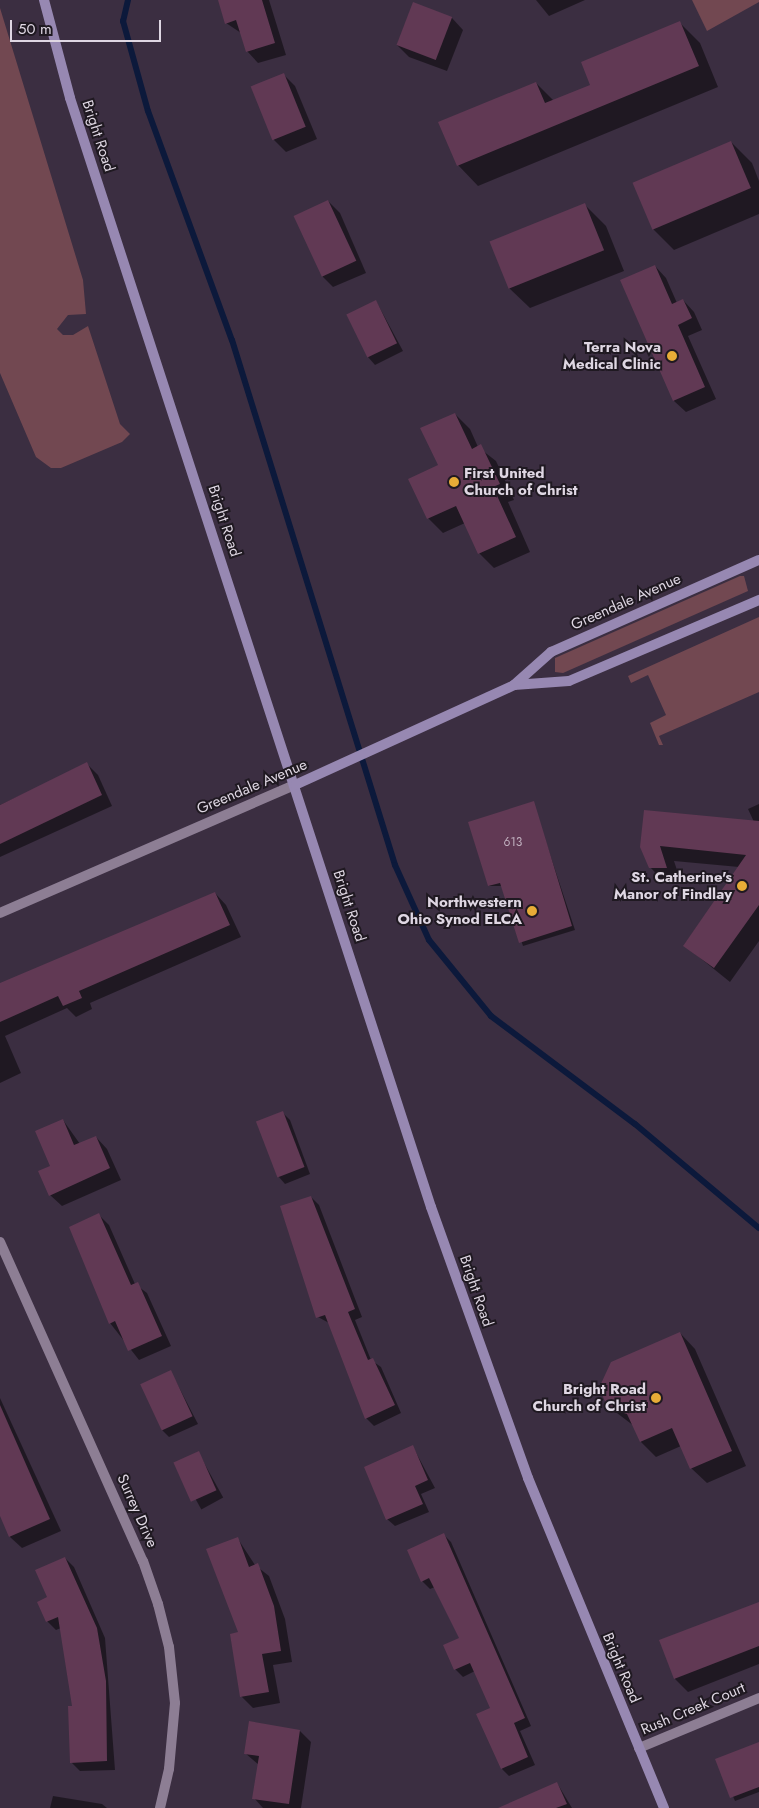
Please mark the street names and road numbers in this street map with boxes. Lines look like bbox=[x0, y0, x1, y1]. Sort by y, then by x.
street label: Bright Road bbox=[78, 98, 118, 174]
street label: Bright Road bbox=[204, 483, 244, 559]
street label: Greendale Avenue bbox=[568, 570, 684, 634]
street label: Greendale Avenue bbox=[194, 756, 310, 818]
street label: Bright Road bbox=[329, 868, 369, 944]
street label: Bright Road bbox=[455, 1253, 497, 1329]
street label: Surrey Drive bbox=[113, 1472, 161, 1550]
street label: Bright Road bbox=[598, 1630, 644, 1706]
street label: Rush Creek Court bbox=[638, 1679, 748, 1739]

